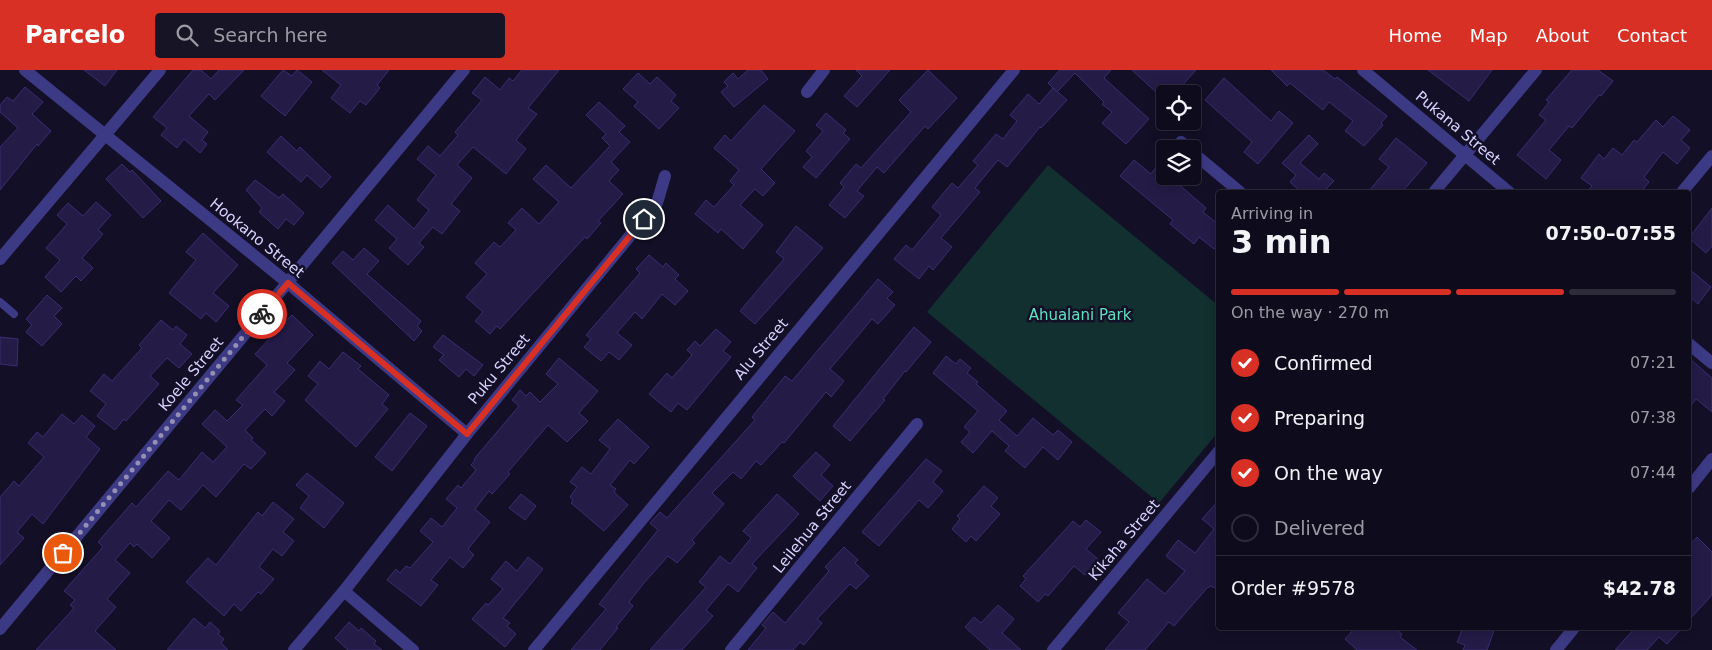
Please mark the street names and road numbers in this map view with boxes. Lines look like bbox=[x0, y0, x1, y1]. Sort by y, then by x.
street label: Pukana Street bbox=[1412, 87, 1504, 169]
street label: Hookano Street bbox=[206, 194, 308, 282]
street label: Alu Street bbox=[730, 315, 792, 383]
street label: Puku Street bbox=[464, 330, 534, 408]
street label: Koele Street bbox=[155, 333, 227, 415]
street label: Leilehua Street bbox=[769, 477, 855, 577]
street label: Kikaha Street bbox=[1085, 496, 1163, 584]

